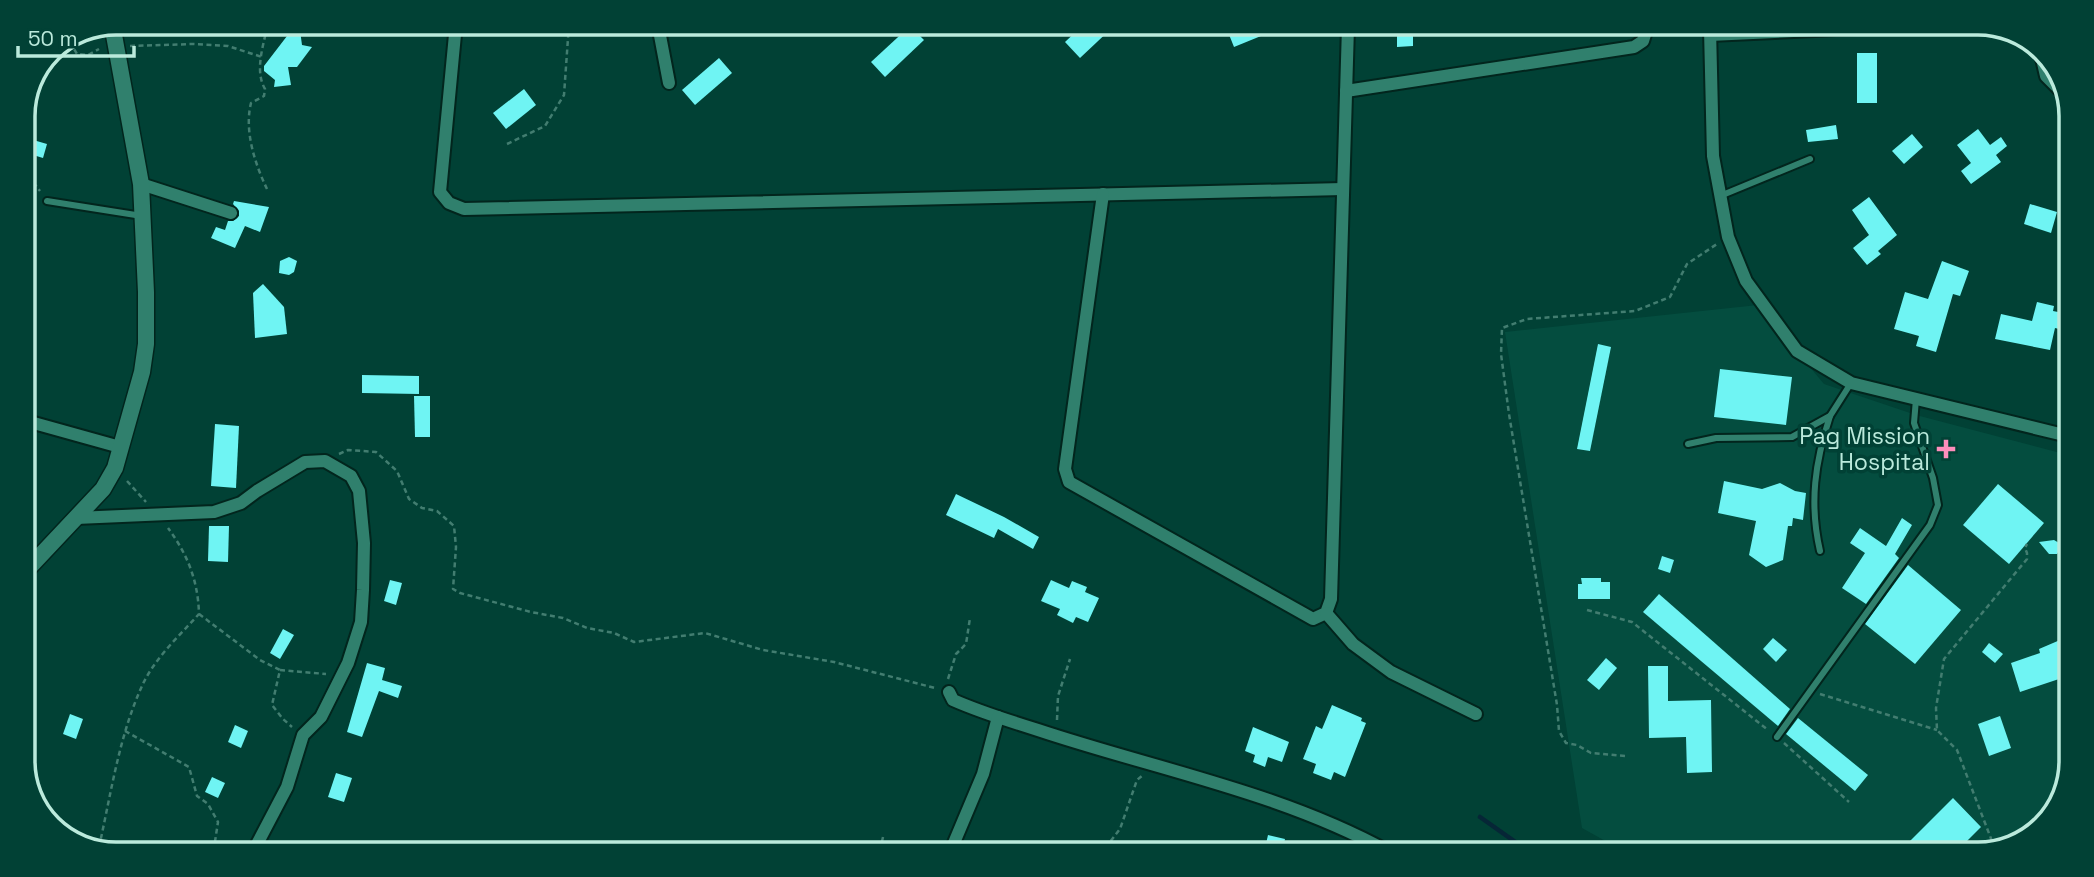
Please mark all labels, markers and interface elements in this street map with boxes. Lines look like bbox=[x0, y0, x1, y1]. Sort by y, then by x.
scale bar bbox=[18, 14, 133, 58]
text: 50 m bbox=[28, 25, 78, 52]
place label: Pag Mission Hospital bbox=[1799, 421, 1930, 477]
marker: Pag Mission Hospital bbox=[1936, 439, 1956, 459]

